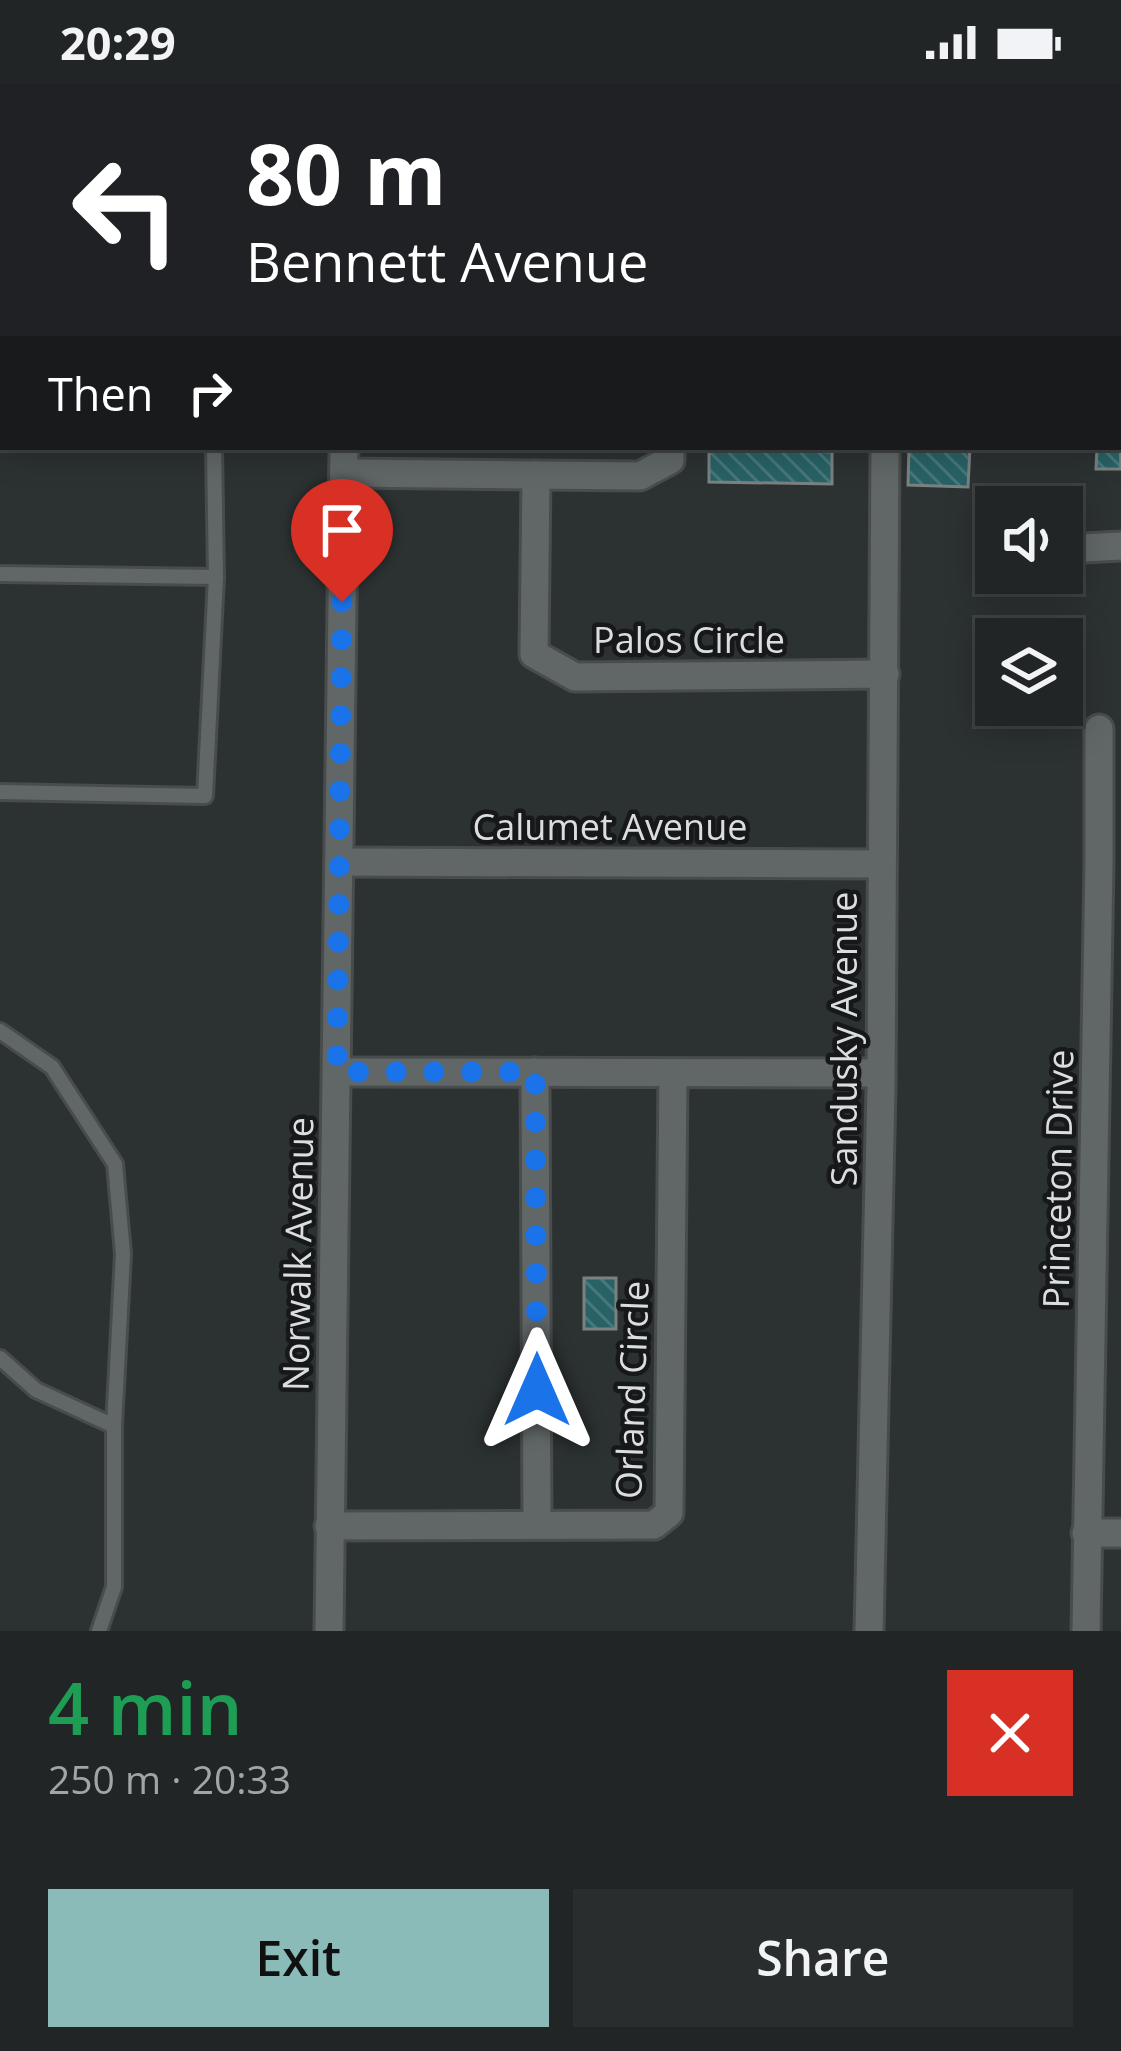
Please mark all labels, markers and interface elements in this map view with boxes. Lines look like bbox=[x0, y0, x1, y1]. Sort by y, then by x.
text: 20:29 bbox=[60, 12, 176, 73]
text: 80 m bbox=[246, 115, 446, 230]
icon: left bbox=[48, 132, 204, 288]
text: Bennett Avenue bbox=[246, 224, 648, 298]
icon: right bbox=[177, 360, 243, 426]
text: Then bbox=[48, 363, 153, 424]
pin bbox=[291, 479, 393, 602]
map controls bbox=[975, 486, 1083, 726]
button: sound bbox=[975, 486, 1083, 594]
icon: arrive bbox=[309, 497, 375, 563]
street label: Palos Circle bbox=[593, 615, 785, 664]
button: layers bbox=[975, 618, 1083, 726]
street label: Calumet Avenue bbox=[473, 802, 747, 851]
street label: Sandusky Avenue bbox=[819, 892, 868, 1186]
street label: Princeton Drive bbox=[1031, 1049, 1084, 1309]
street label: Norwalk Avenue bbox=[271, 1117, 324, 1391]
street label: Orland Circle bbox=[603, 1280, 660, 1500]
position arrow bbox=[474, 1327, 600, 1453]
text: 4 min bbox=[48, 1658, 242, 1756]
button: close bbox=[947, 1670, 1073, 1796]
text: 250 m · 20:33 bbox=[48, 1752, 291, 1805]
button: Exit bbox=[48, 1889, 549, 2027]
button: Share bbox=[573, 1889, 1073, 2027]

